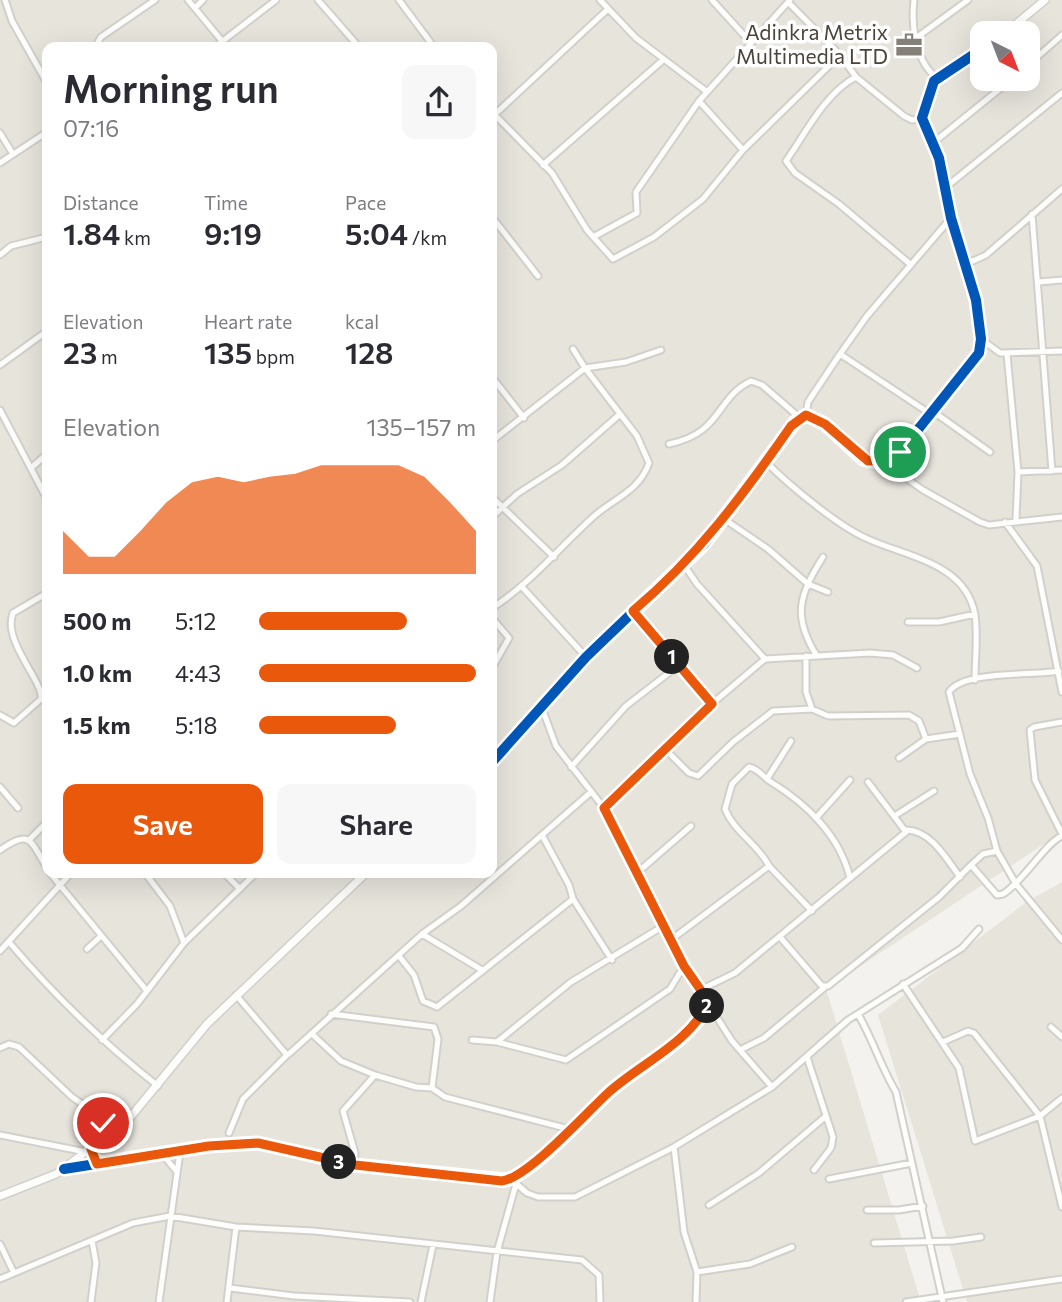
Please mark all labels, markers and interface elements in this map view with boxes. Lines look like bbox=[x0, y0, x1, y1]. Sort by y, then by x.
place label: Adinkra Metrix Multimedia LTD bbox=[736, 19, 888, 68]
north arrow bbox=[970, 21, 1040, 91]
map controls bbox=[970, 21, 1040, 91]
office icon: Adinkra Metrix Multimedia LTD bbox=[894, 30, 924, 60]
text: Morning run bbox=[63, 64, 279, 111]
button: share bbox=[402, 65, 476, 139]
text: 07:16 bbox=[63, 114, 119, 142]
text: Distance bbox=[63, 191, 139, 214]
text: Time bbox=[204, 191, 248, 214]
text: Pace bbox=[345, 191, 386, 214]
text: 1.84 bbox=[63, 214, 120, 251]
text: 9:19 bbox=[204, 214, 262, 251]
text: 5:04 bbox=[345, 214, 408, 251]
text: km bbox=[120, 226, 151, 249]
text: /km bbox=[408, 226, 447, 249]
text: Elevation bbox=[63, 310, 143, 333]
text: Heart rate bbox=[204, 310, 292, 333]
text: kcal bbox=[345, 310, 379, 333]
text: 23 bbox=[63, 333, 97, 370]
text: 135 bbox=[204, 333, 252, 370]
text: 128 bbox=[345, 333, 394, 370]
text: m bbox=[97, 345, 118, 368]
text: bpm bbox=[252, 345, 295, 368]
text: Elevation bbox=[63, 413, 160, 441]
text: 135–157 m bbox=[367, 413, 476, 441]
pin bbox=[870, 422, 930, 482]
icon: arrive bbox=[881, 433, 919, 471]
text: 500 m bbox=[63, 607, 131, 635]
text: 5:12 bbox=[175, 607, 216, 635]
pin: 1 bbox=[654, 640, 690, 674]
text: 1 bbox=[667, 645, 676, 668]
text: 1.0 km bbox=[63, 659, 132, 687]
text: 4:43 bbox=[175, 659, 221, 687]
text: 1.5 km bbox=[63, 711, 131, 739]
text: 5:18 bbox=[175, 711, 217, 739]
button: Save bbox=[63, 784, 263, 864]
button: Share bbox=[277, 784, 476, 864]
pin: 2 bbox=[690, 988, 724, 1024]
text: 2 bbox=[701, 994, 712, 1017]
pin bbox=[73, 1093, 133, 1153]
icon: check bbox=[84, 1104, 122, 1142]
pin: 3 bbox=[322, 1144, 356, 1180]
text: 3 bbox=[333, 1150, 344, 1173]

